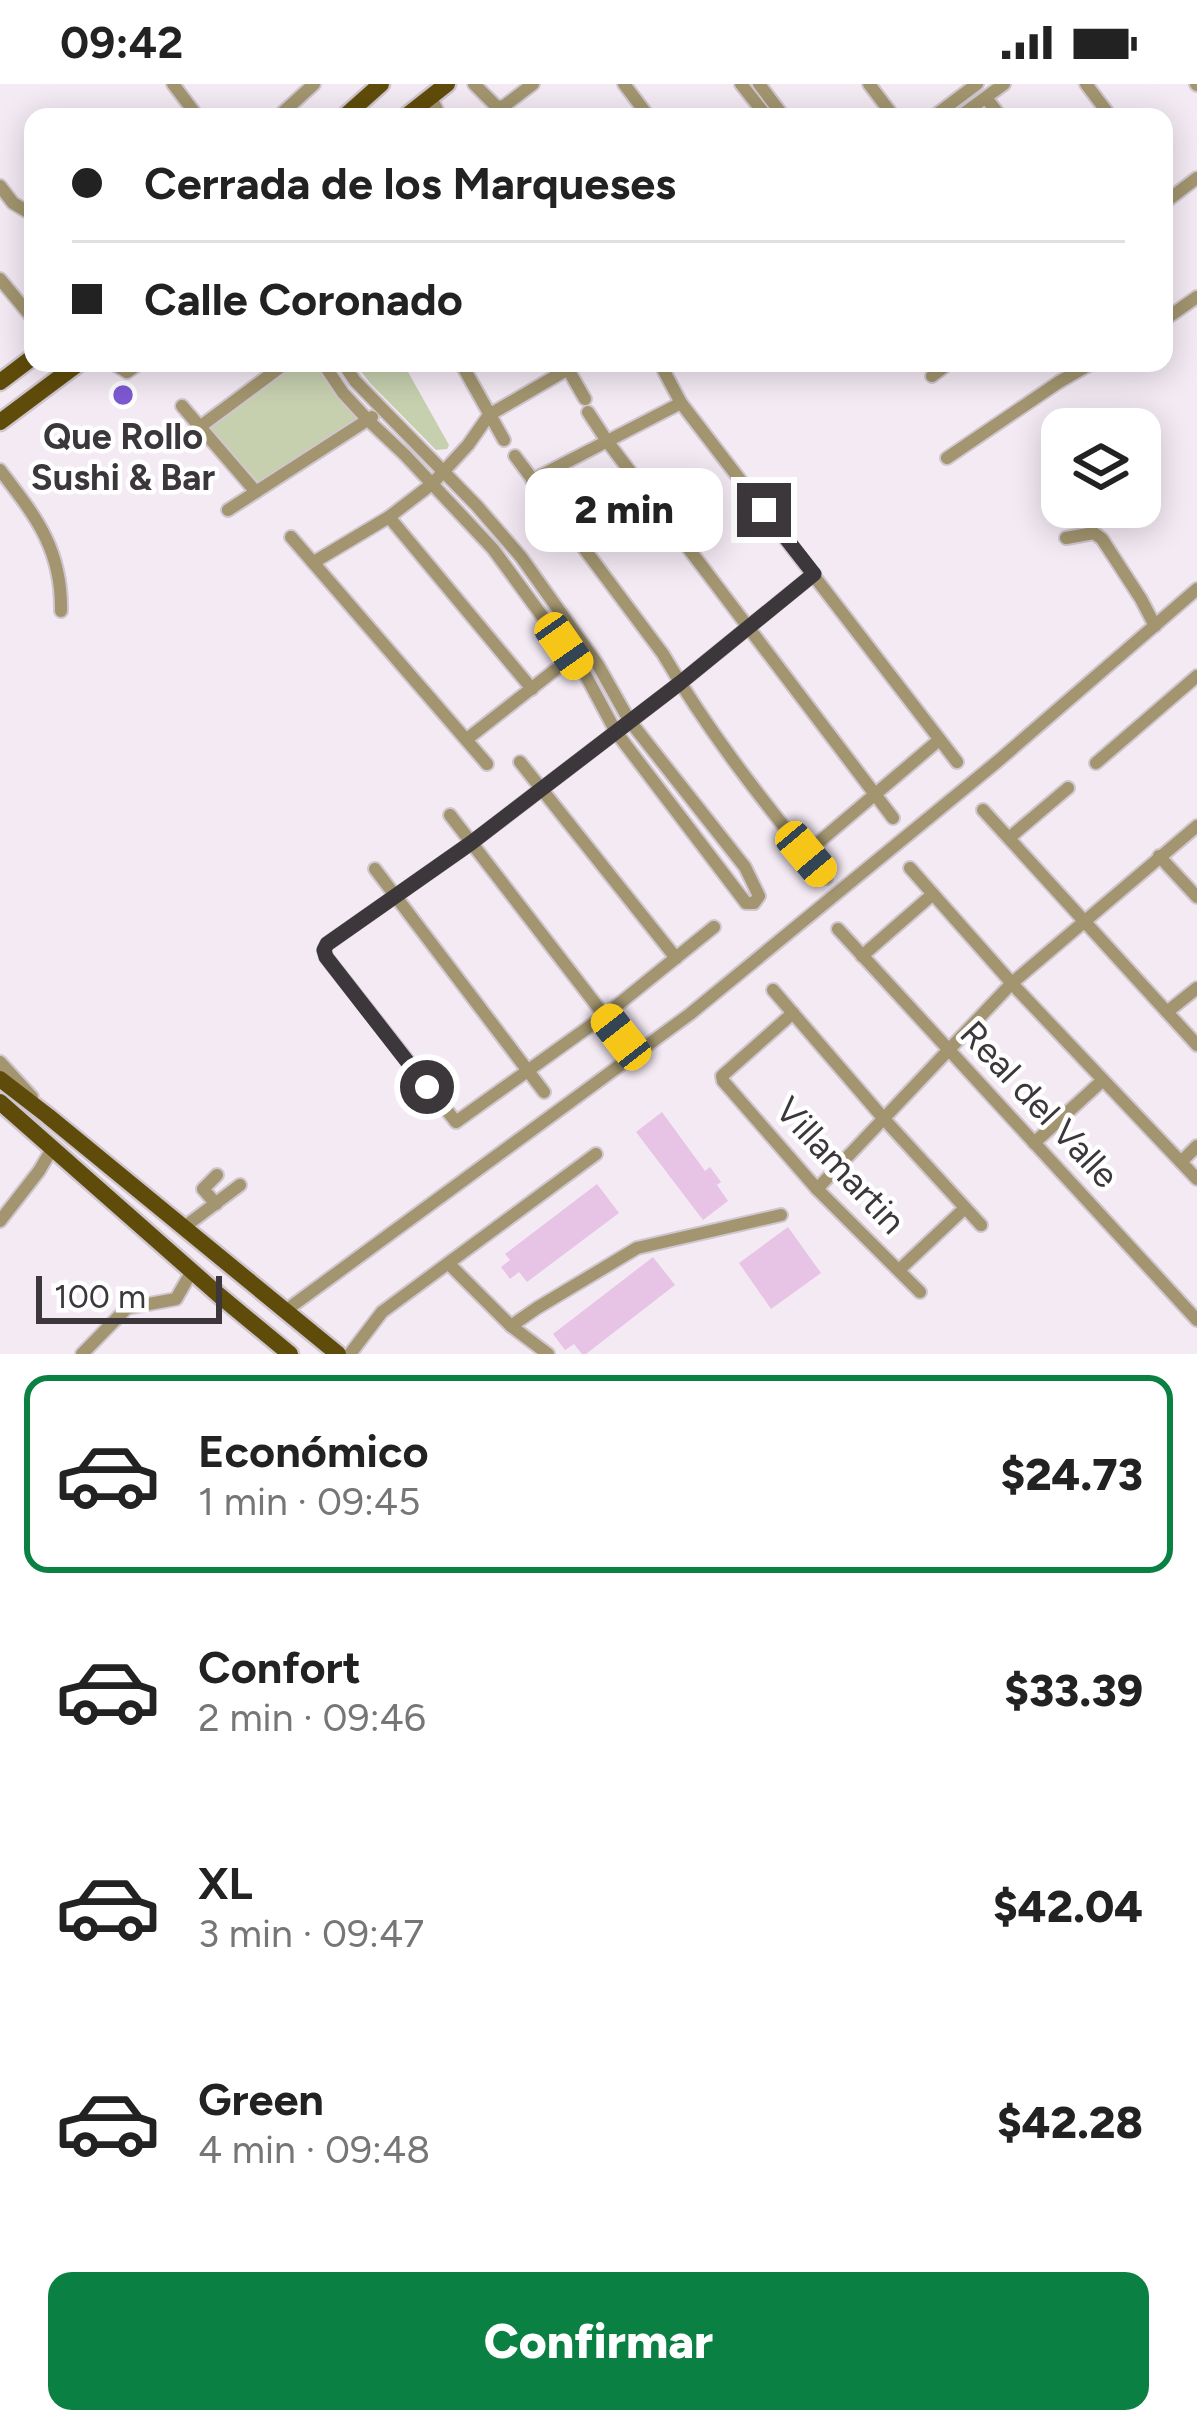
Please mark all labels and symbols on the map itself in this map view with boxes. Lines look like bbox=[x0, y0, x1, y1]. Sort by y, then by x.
marker: Que Rollo Sushi & Bar bbox=[110, 382, 136, 408]
place label: Que Rollo Sushi & Bar bbox=[31, 415, 216, 499]
callout: 2 min bbox=[524, 468, 722, 552]
route end bbox=[737, 483, 791, 537]
car bbox=[529, 606, 599, 686]
car bbox=[769, 815, 843, 893]
car bbox=[585, 998, 657, 1076]
street label: Real del Valle bbox=[952, 1012, 1128, 1197]
route start bbox=[400, 1060, 454, 1114]
street label: Villamartin bbox=[767, 1088, 915, 1242]
scale bar bbox=[36, 1270, 222, 1323]

